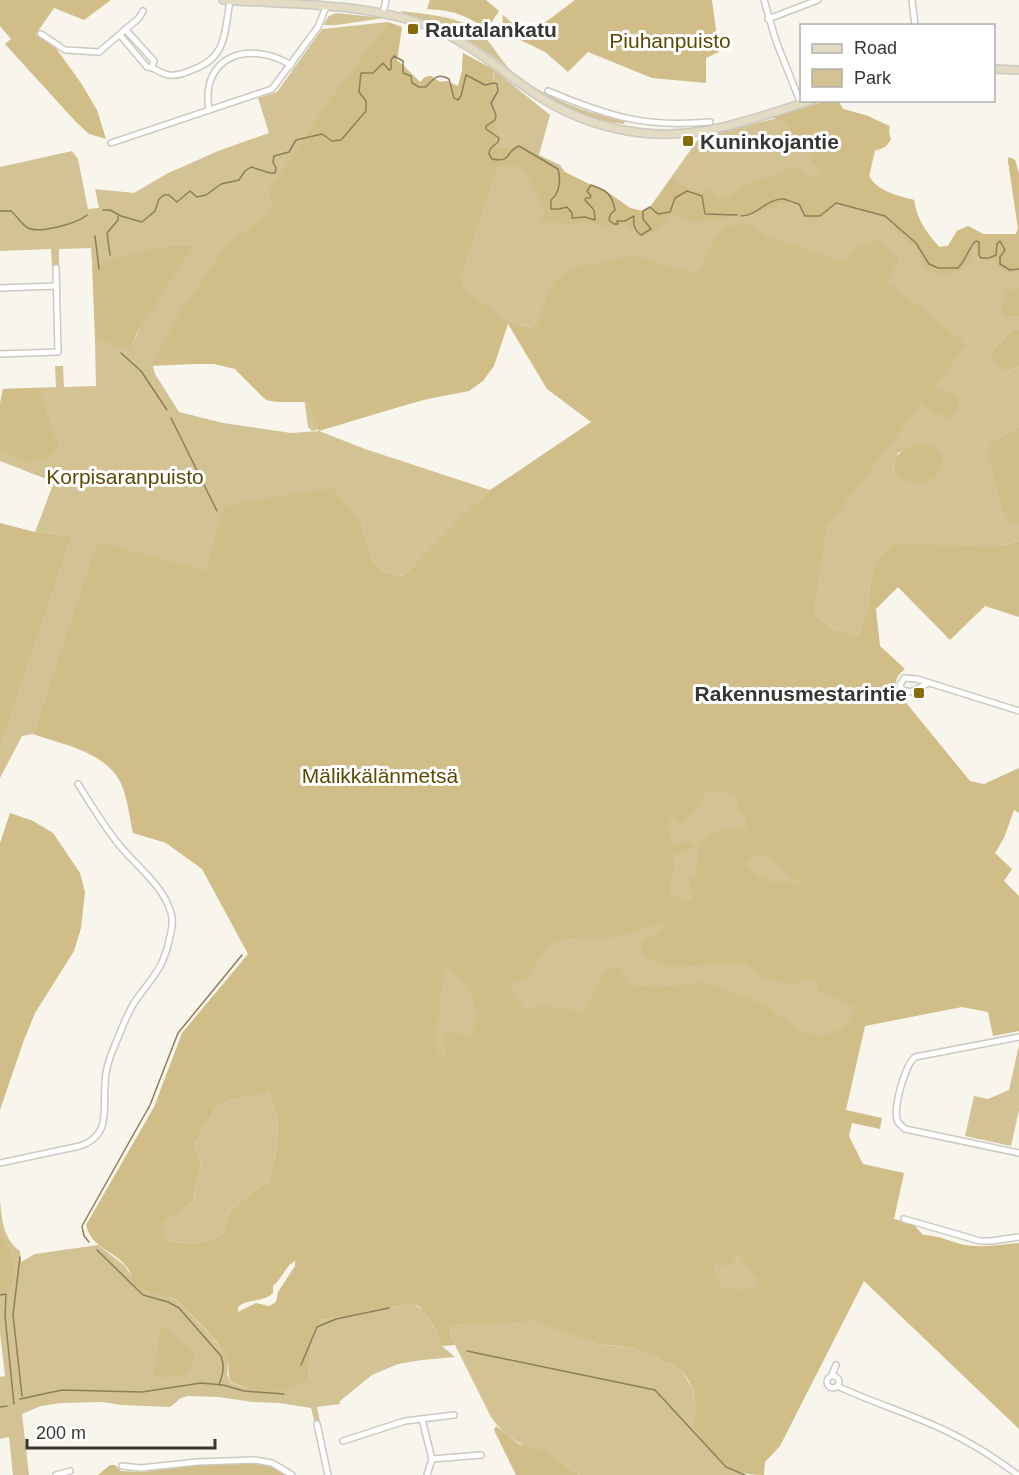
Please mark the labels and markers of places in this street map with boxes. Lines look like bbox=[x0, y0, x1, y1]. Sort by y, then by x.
place label: Rautalankatu bbox=[425, 18, 557, 41]
marker: Rautalankatu bbox=[406, 22, 420, 36]
place label: Kuninkojantie bbox=[700, 130, 839, 153]
marker: Kuninkojantie bbox=[681, 134, 695, 148]
place label: Rakennusmestarintie bbox=[695, 682, 907, 705]
marker: Rakennusmestarintie bbox=[912, 686, 926, 700]

